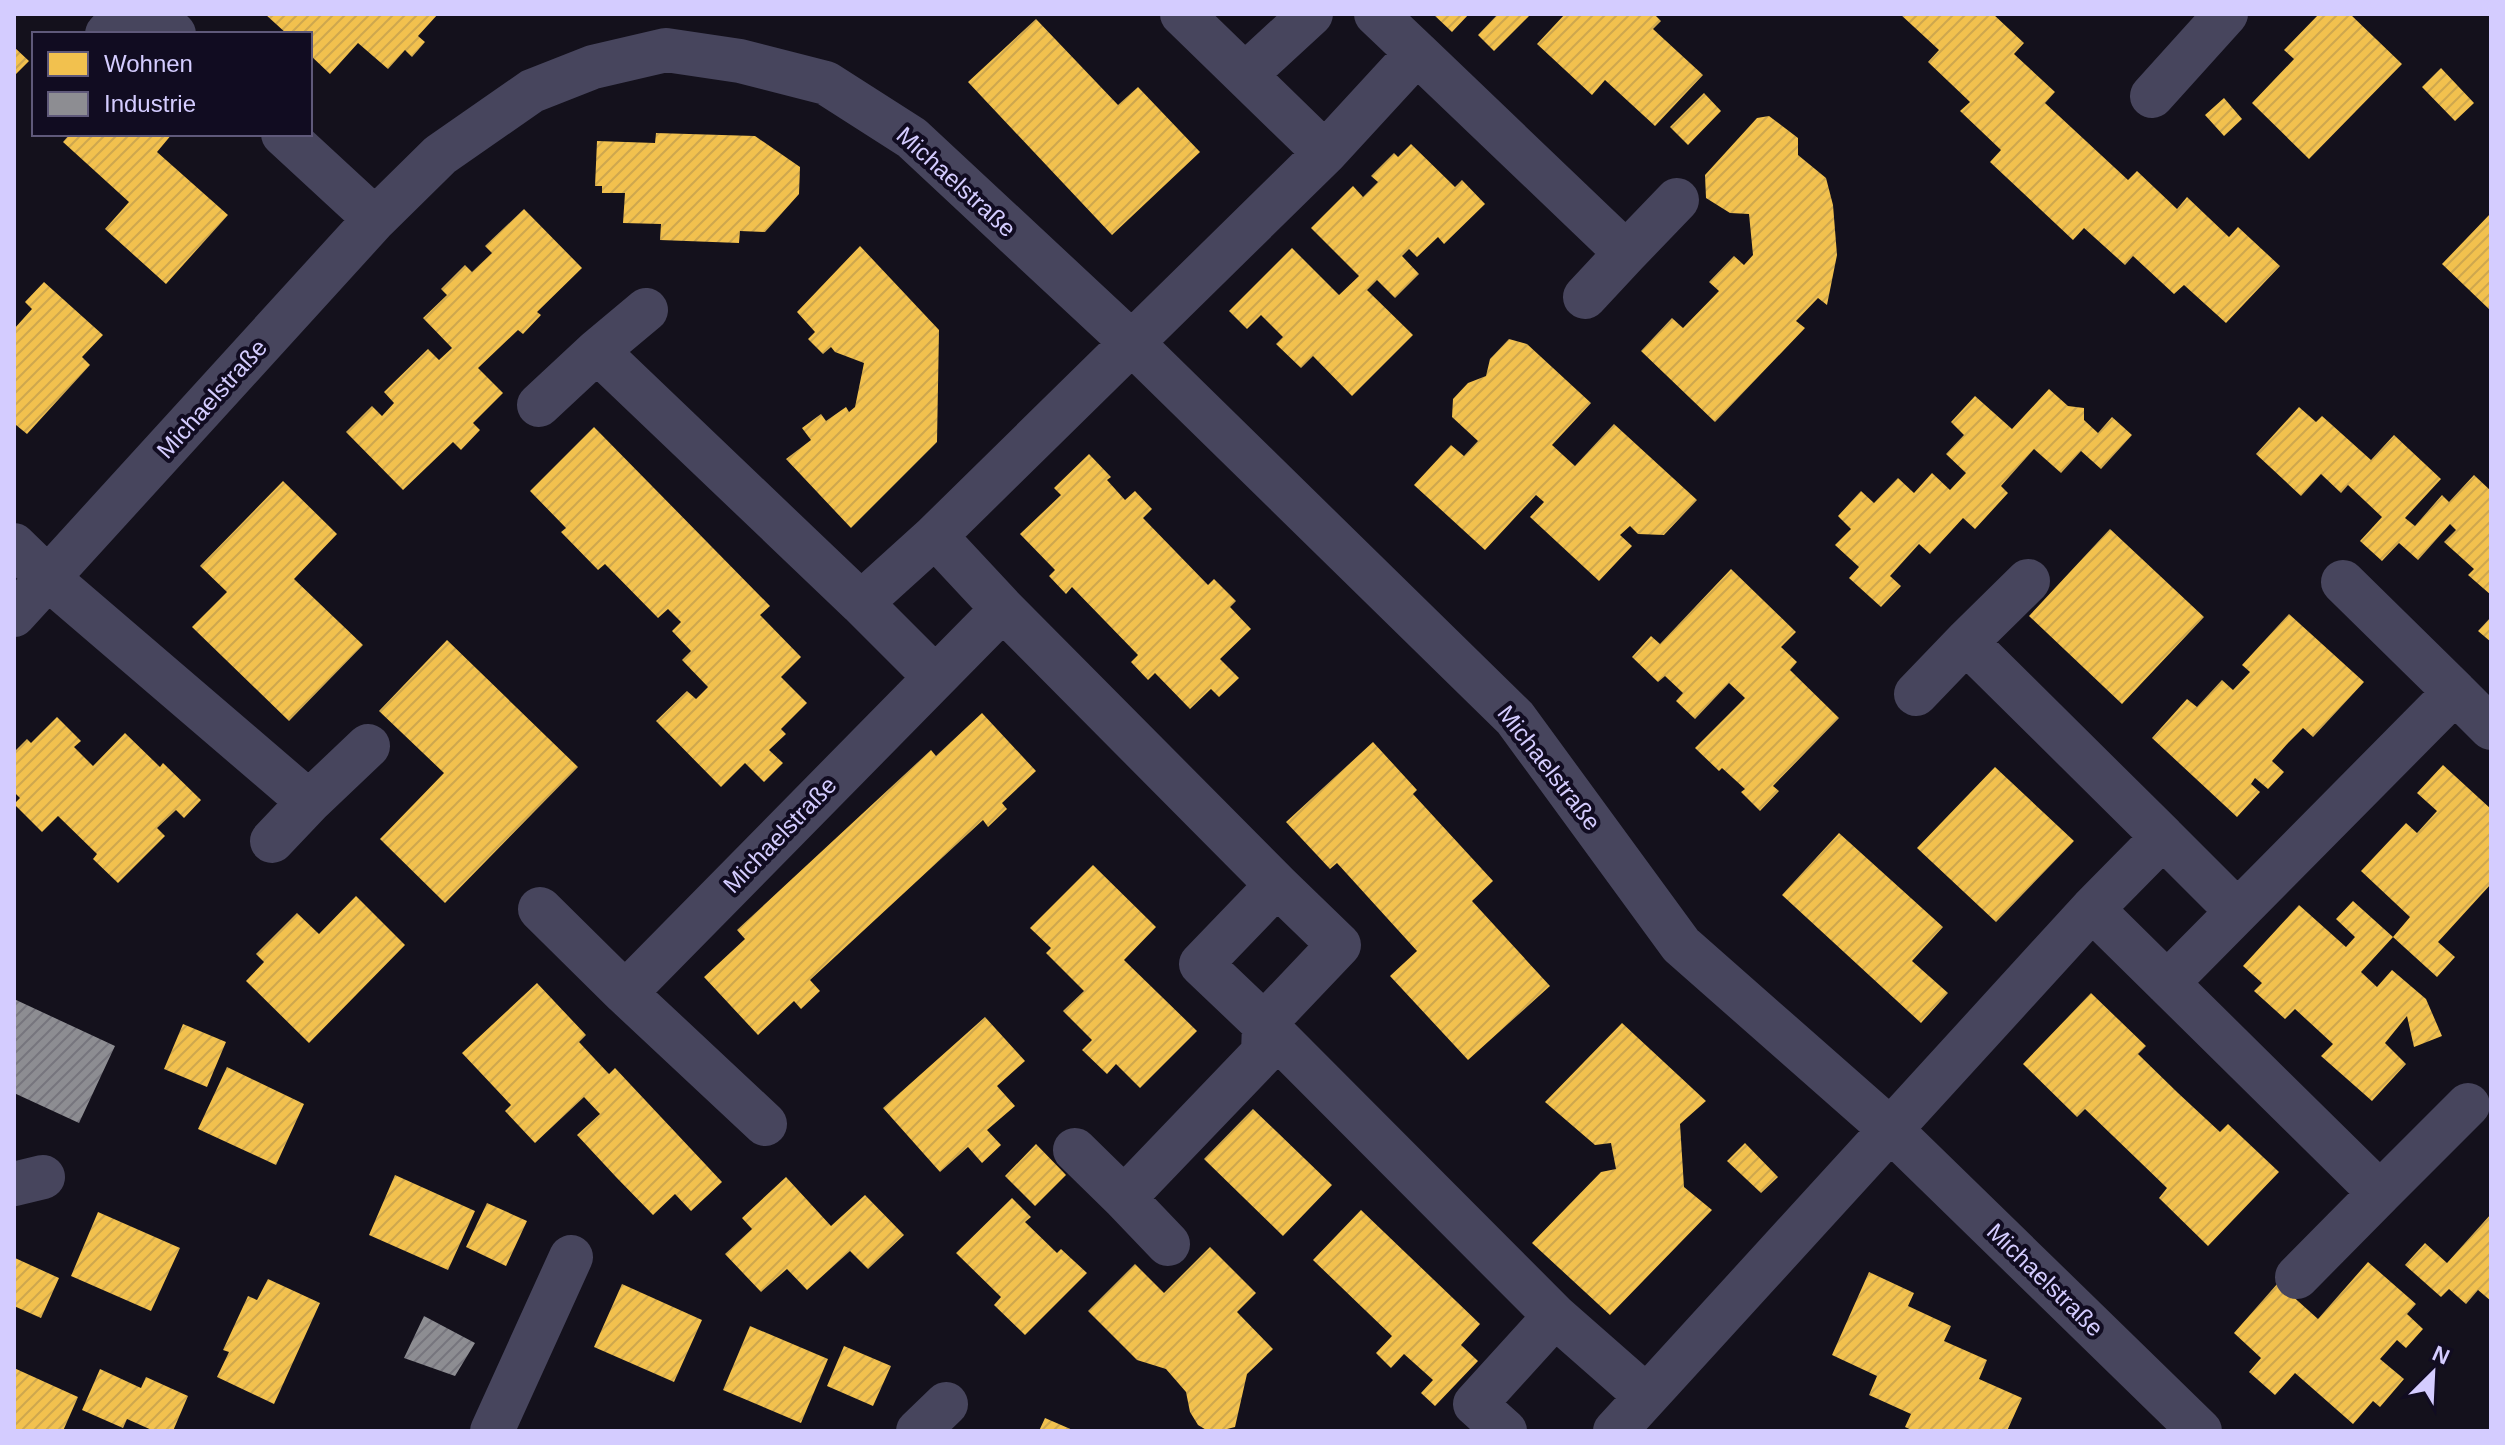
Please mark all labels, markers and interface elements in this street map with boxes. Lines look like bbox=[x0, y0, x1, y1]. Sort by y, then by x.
legend bbox=[32, 32, 312, 136]
text: Wohnen bbox=[104, 50, 193, 77]
text: Industrie bbox=[104, 90, 196, 117]
street label: Michaelstraße bbox=[891, 121, 1021, 242]
street label: Michaelstraße bbox=[151, 334, 272, 464]
street label: Michaelstraße bbox=[1492, 700, 1606, 835]
street label: Michaelstraße bbox=[718, 771, 842, 898]
street label: Michaelstraße bbox=[1982, 1218, 2109, 1342]
north arrow bbox=[2393, 1333, 2473, 1413]
text: N bbox=[2429, 1341, 2453, 1370]

